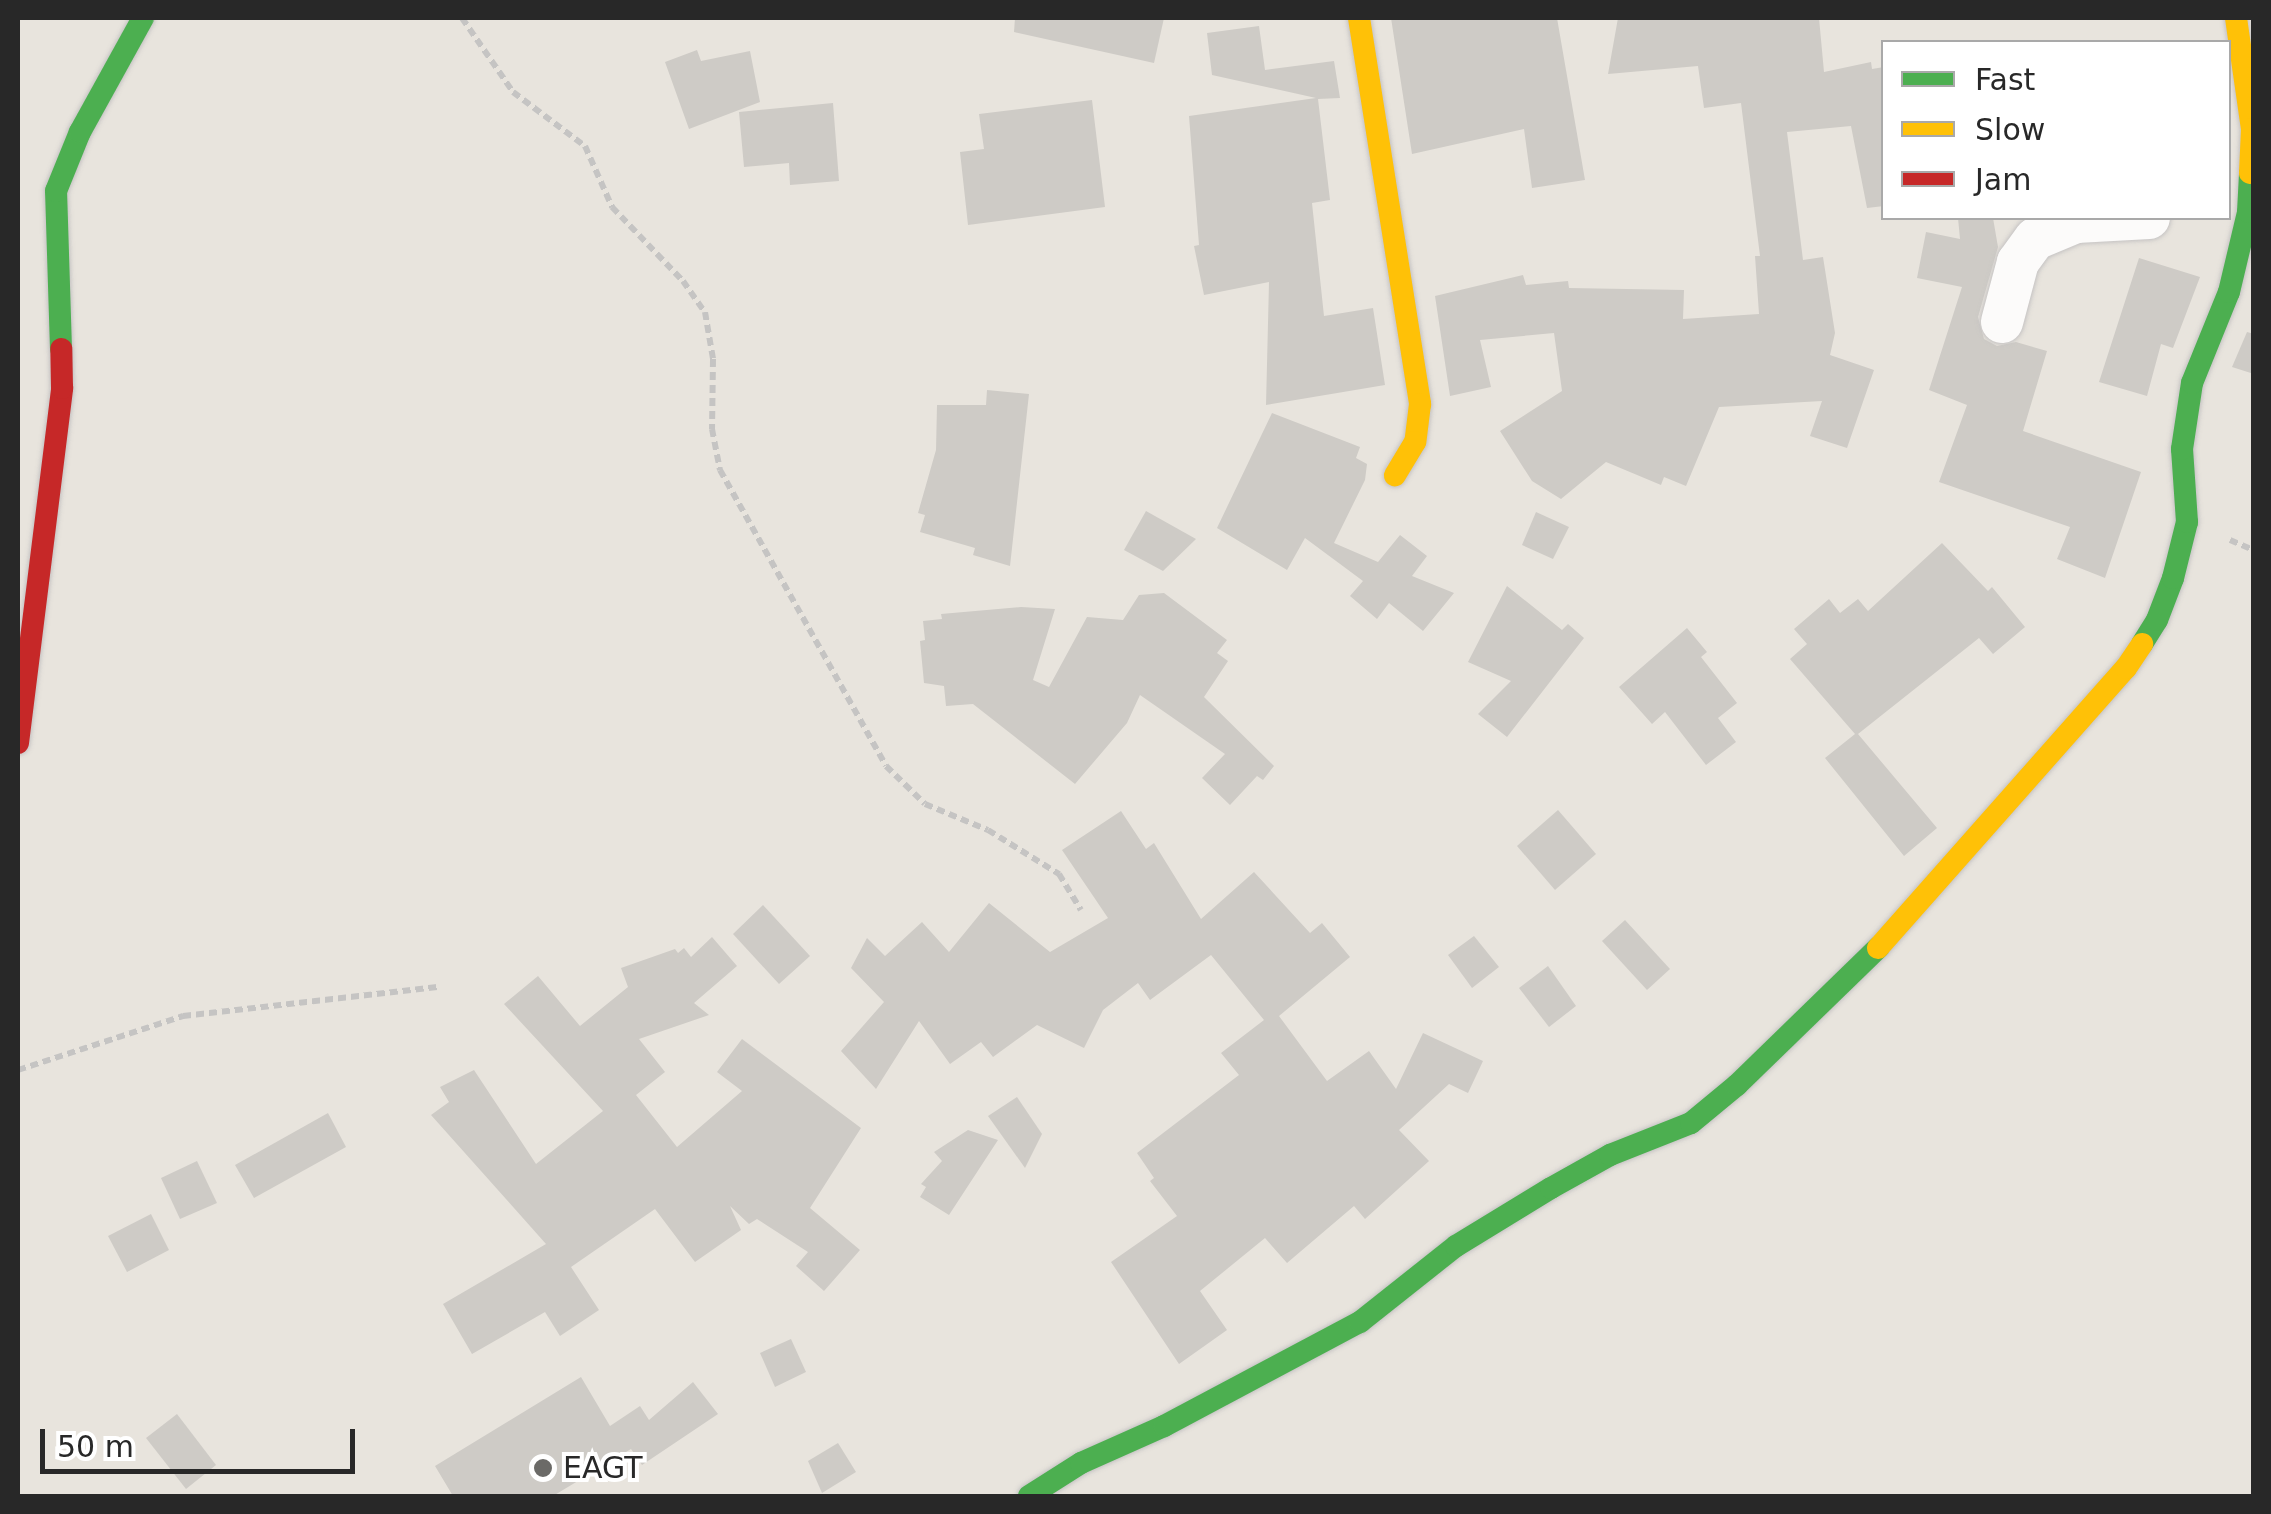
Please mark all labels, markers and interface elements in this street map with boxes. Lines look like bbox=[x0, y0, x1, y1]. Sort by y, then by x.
legend bbox=[1881, 40, 2231, 220]
text: Fast bbox=[1975, 62, 2035, 97]
text: Slow bbox=[1975, 112, 2045, 147]
text: Jam bbox=[1975, 162, 2031, 197]
scale bar bbox=[45, 1409, 360, 1471]
text: 50 m bbox=[57, 1429, 134, 1464]
place label: EAGT bbox=[563, 1450, 642, 1486]
marker: EAGT bbox=[532, 1457, 554, 1479]

